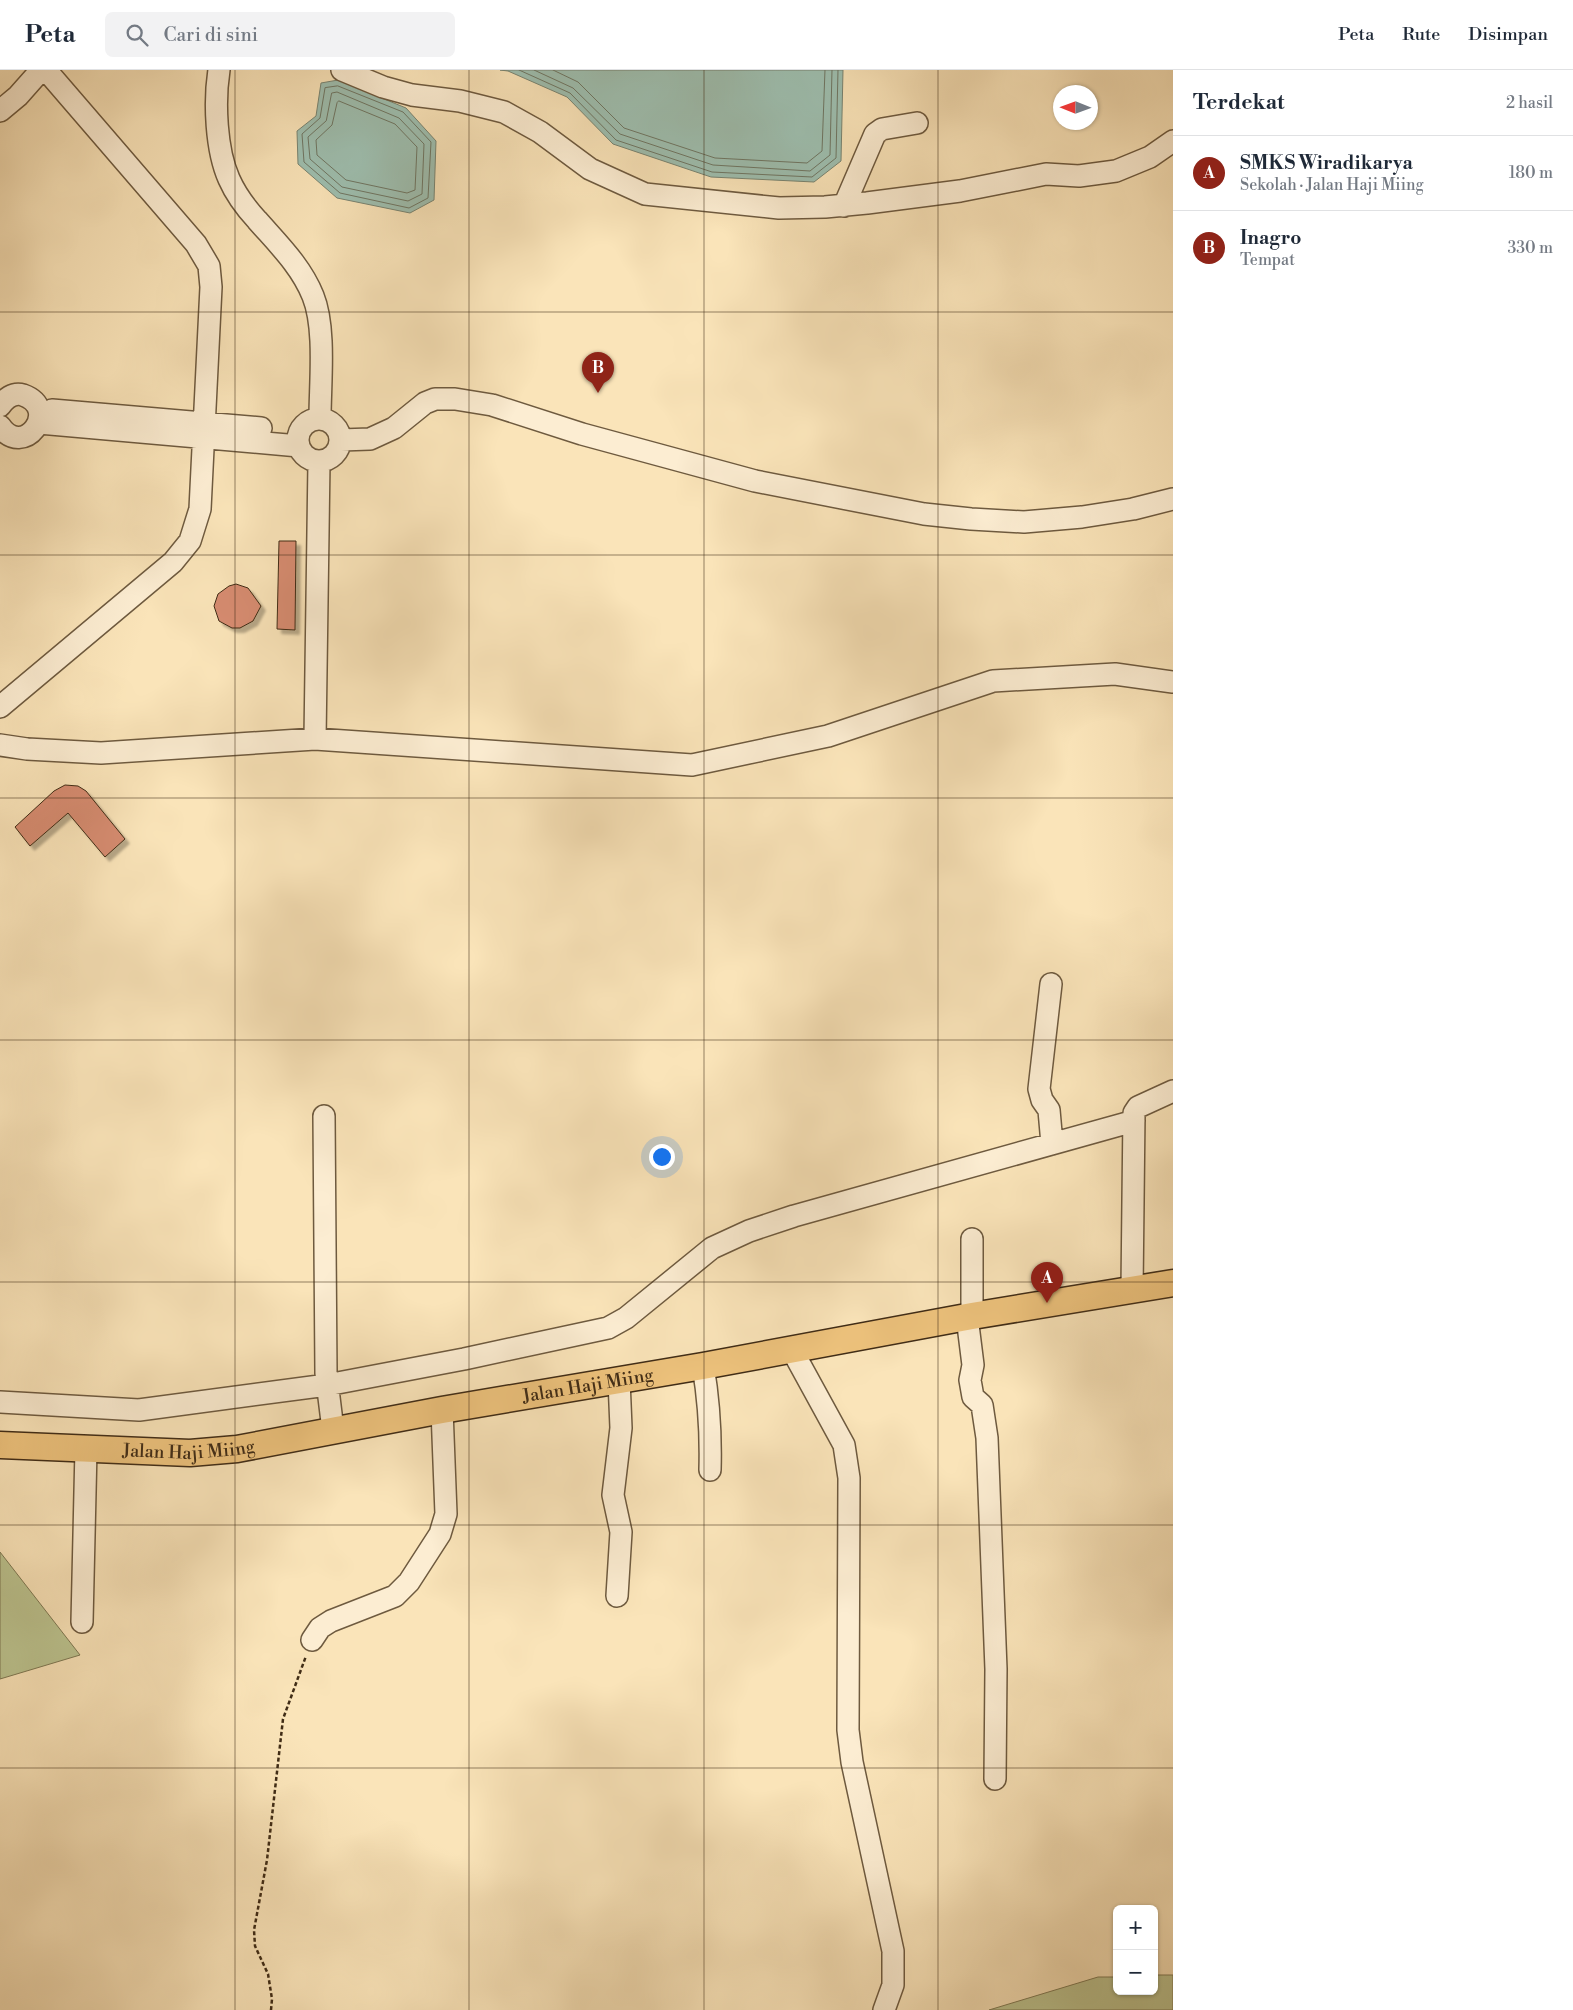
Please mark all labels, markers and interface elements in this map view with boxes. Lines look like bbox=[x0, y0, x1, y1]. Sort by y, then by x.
search box bbox=[105, 12, 455, 57]
text: Peta bbox=[25, 20, 75, 50]
icon: search bbox=[123, 21, 151, 49]
text: Cari di sini bbox=[163, 23, 258, 47]
text: Peta bbox=[1338, 23, 1374, 46]
text: Rute bbox=[1402, 23, 1440, 46]
text: Disimpan bbox=[1468, 23, 1548, 46]
north arrow bbox=[1053, 85, 1098, 130]
text: Terdekat bbox=[1193, 90, 1284, 116]
text: 2 hasil bbox=[1506, 93, 1553, 113]
text: SMKS Wiradikarya bbox=[1240, 151, 1413, 175]
text: A bbox=[1203, 163, 1215, 183]
text: 180 m bbox=[1509, 163, 1553, 183]
text: Sekolah · Jalan Haji Miing bbox=[1240, 175, 1424, 195]
text: Inagro bbox=[1240, 226, 1302, 250]
text: B bbox=[1203, 238, 1215, 258]
text: 330 m bbox=[1507, 238, 1553, 258]
text: Tempat bbox=[1240, 250, 1295, 270]
pin: B bbox=[582, 352, 614, 393]
your location bbox=[649, 1144, 675, 1170]
pin: A bbox=[1031, 1262, 1063, 1303]
street label: Jalan Haji Miing bbox=[520, 1363, 656, 1408]
street label: Jalan Haji Miing bbox=[121, 1434, 257, 1465]
map controls bbox=[1113, 1905, 1158, 1995]
button: + bbox=[1113, 1905, 1158, 1950]
button: − bbox=[1113, 1950, 1158, 1995]

